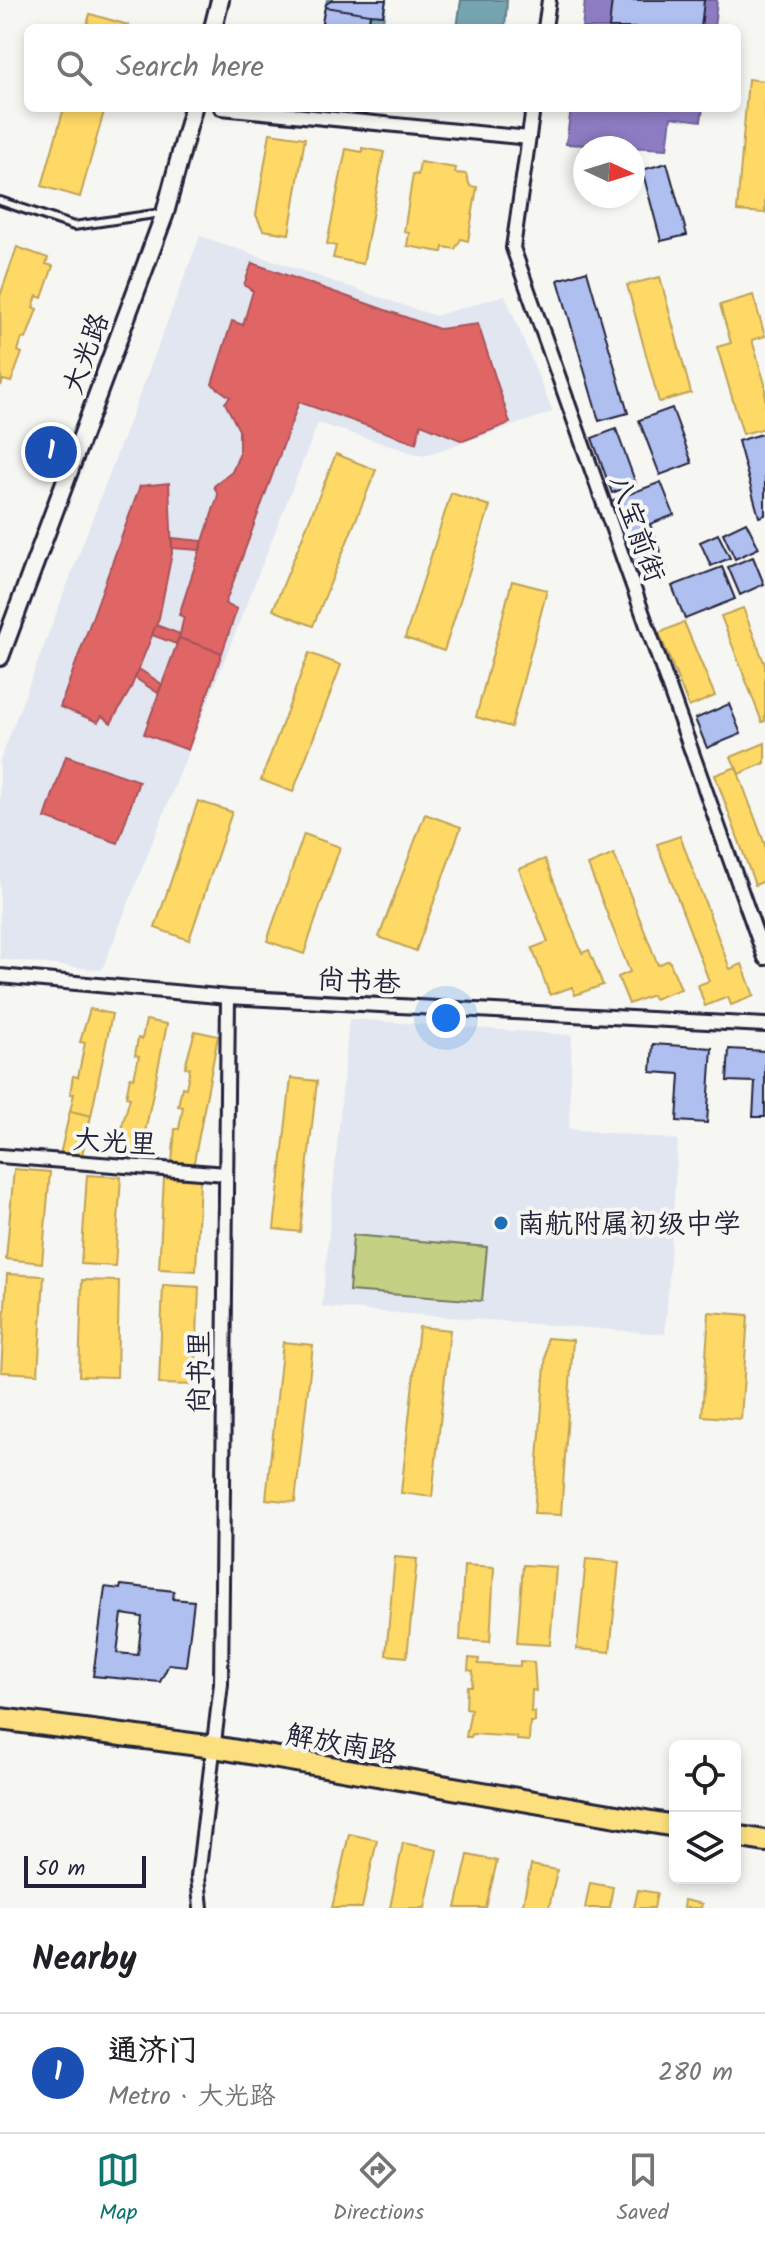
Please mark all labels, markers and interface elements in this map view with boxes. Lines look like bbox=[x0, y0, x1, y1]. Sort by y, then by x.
search box bbox=[24, 24, 741, 112]
text: Search here bbox=[116, 44, 264, 92]
icon: search bbox=[52, 46, 96, 90]
north arrow bbox=[573, 136, 645, 208]
street label: 大光路 bbox=[52, 307, 123, 401]
pin: 1 bbox=[25, 422, 77, 482]
street label: 八宝前街 bbox=[595, 469, 676, 589]
street label: 尚书巷 bbox=[316, 958, 403, 1007]
your location bbox=[426, 998, 466, 1038]
street label: 大光里 bbox=[71, 1118, 158, 1169]
place label: 南航附属初级中学 bbox=[517, 1203, 741, 1248]
marker: 南航附属初级中学 bbox=[492, 1214, 510, 1232]
street label: 尚书里 bbox=[177, 1330, 224, 1414]
street label: 解放南路 bbox=[283, 1714, 401, 1777]
map controls bbox=[669, 1740, 741, 1884]
button: locate bbox=[669, 1740, 741, 1812]
button: layers bbox=[669, 1812, 741, 1884]
scale bar bbox=[24, 1852, 146, 1888]
text: 50 m bbox=[36, 1852, 85, 1887]
text: Nearby bbox=[32, 1933, 137, 1987]
text: 通济门 bbox=[108, 2028, 198, 2076]
text: 1 bbox=[54, 2052, 62, 2094]
text: 280 m bbox=[658, 2052, 733, 2094]
text: Metro · 大光路 bbox=[108, 2076, 276, 2118]
tab: Map bbox=[96, 2148, 140, 2231]
tab: Directions bbox=[333, 2148, 424, 2231]
tab: Saved bbox=[617, 2148, 669, 2231]

